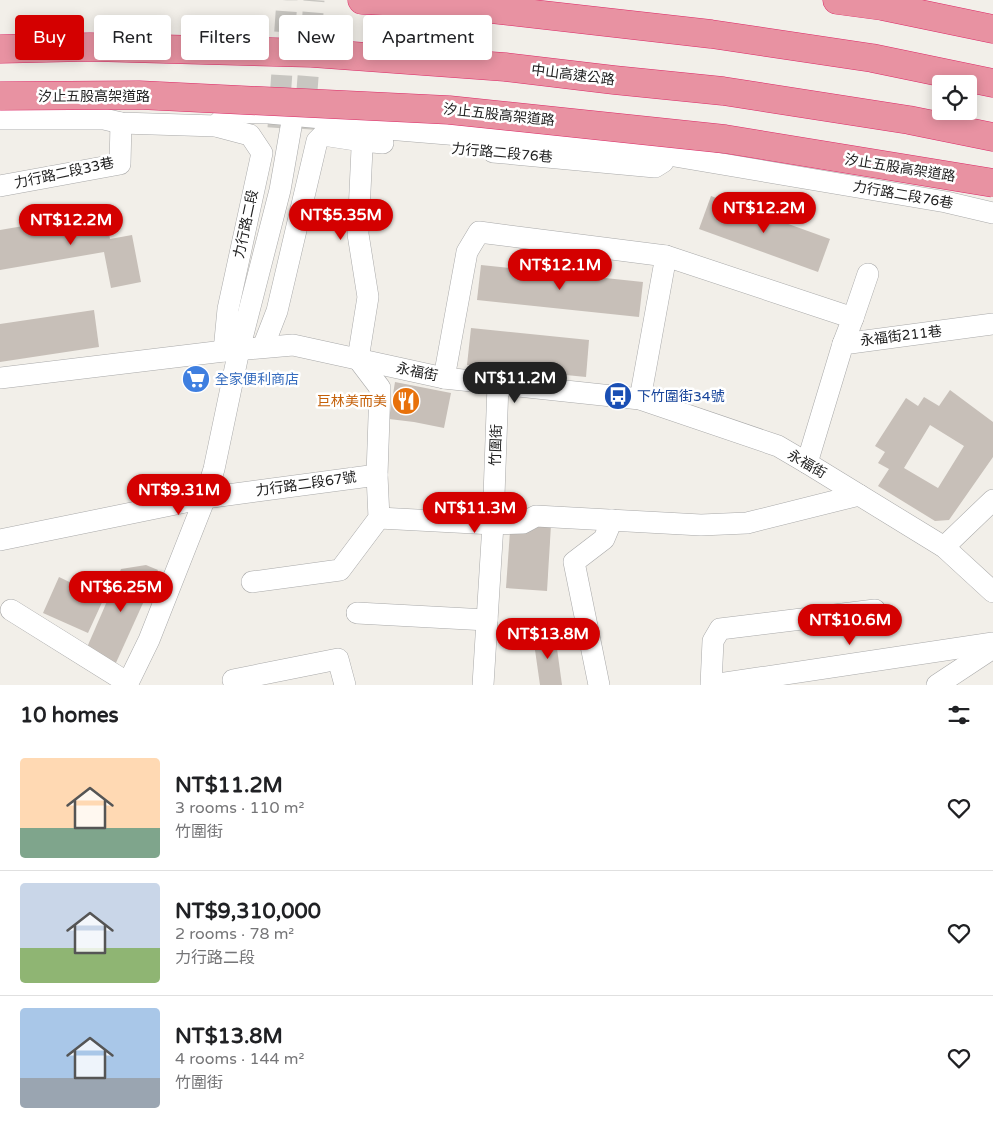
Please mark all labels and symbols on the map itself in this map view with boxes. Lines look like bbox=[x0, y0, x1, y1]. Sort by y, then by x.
street label: 中山高速公路 bbox=[530, 61, 616, 89]
street label: 汐止五股高架道路 bbox=[38, 88, 150, 105]
street label: 汐止五股高架道路 bbox=[442, 101, 556, 129]
street label: 力行路二段76巷 bbox=[451, 140, 553, 166]
street label: 汐止五股高架道路 bbox=[843, 151, 957, 185]
street label: 力行路二段33巷 bbox=[13, 154, 115, 192]
street label: 力行路二段76巷 bbox=[851, 178, 955, 212]
street label: 力行路二段 bbox=[230, 188, 262, 260]
pin: NT$12.2M bbox=[712, 192, 816, 234]
pin: NT$5.35M bbox=[289, 198, 393, 241]
pin: NT$12.2M bbox=[19, 204, 123, 246]
pin: NT$12.1M bbox=[508, 248, 612, 291]
street label: 永福街211巷 bbox=[859, 323, 943, 349]
street label: 永福街 bbox=[395, 359, 439, 385]
pin: NT$11.2M bbox=[463, 362, 567, 404]
supermarket icon: 全家便利商店 bbox=[181, 364, 211, 394]
place label: 全家便利商店 bbox=[215, 371, 299, 388]
bus stop icon: 下竹圍街34號 bbox=[603, 381, 633, 411]
restaurant icon: 巨林美而美 bbox=[391, 386, 421, 416]
place label: 下竹圍街34號 bbox=[637, 388, 725, 405]
place label: 巨林美而美 bbox=[317, 393, 387, 410]
street label: 竹圍街 bbox=[487, 424, 505, 466]
street label: 永福街 bbox=[785, 446, 829, 482]
street label: 力行路二段67號 bbox=[255, 469, 357, 499]
pin: NT$9.31M bbox=[127, 474, 231, 516]
pin: NT$11.3M bbox=[423, 492, 527, 534]
pin: NT$6.25M bbox=[69, 570, 173, 613]
pin: NT$10.6M bbox=[798, 604, 902, 646]
pin: NT$13.8M bbox=[496, 618, 600, 660]

